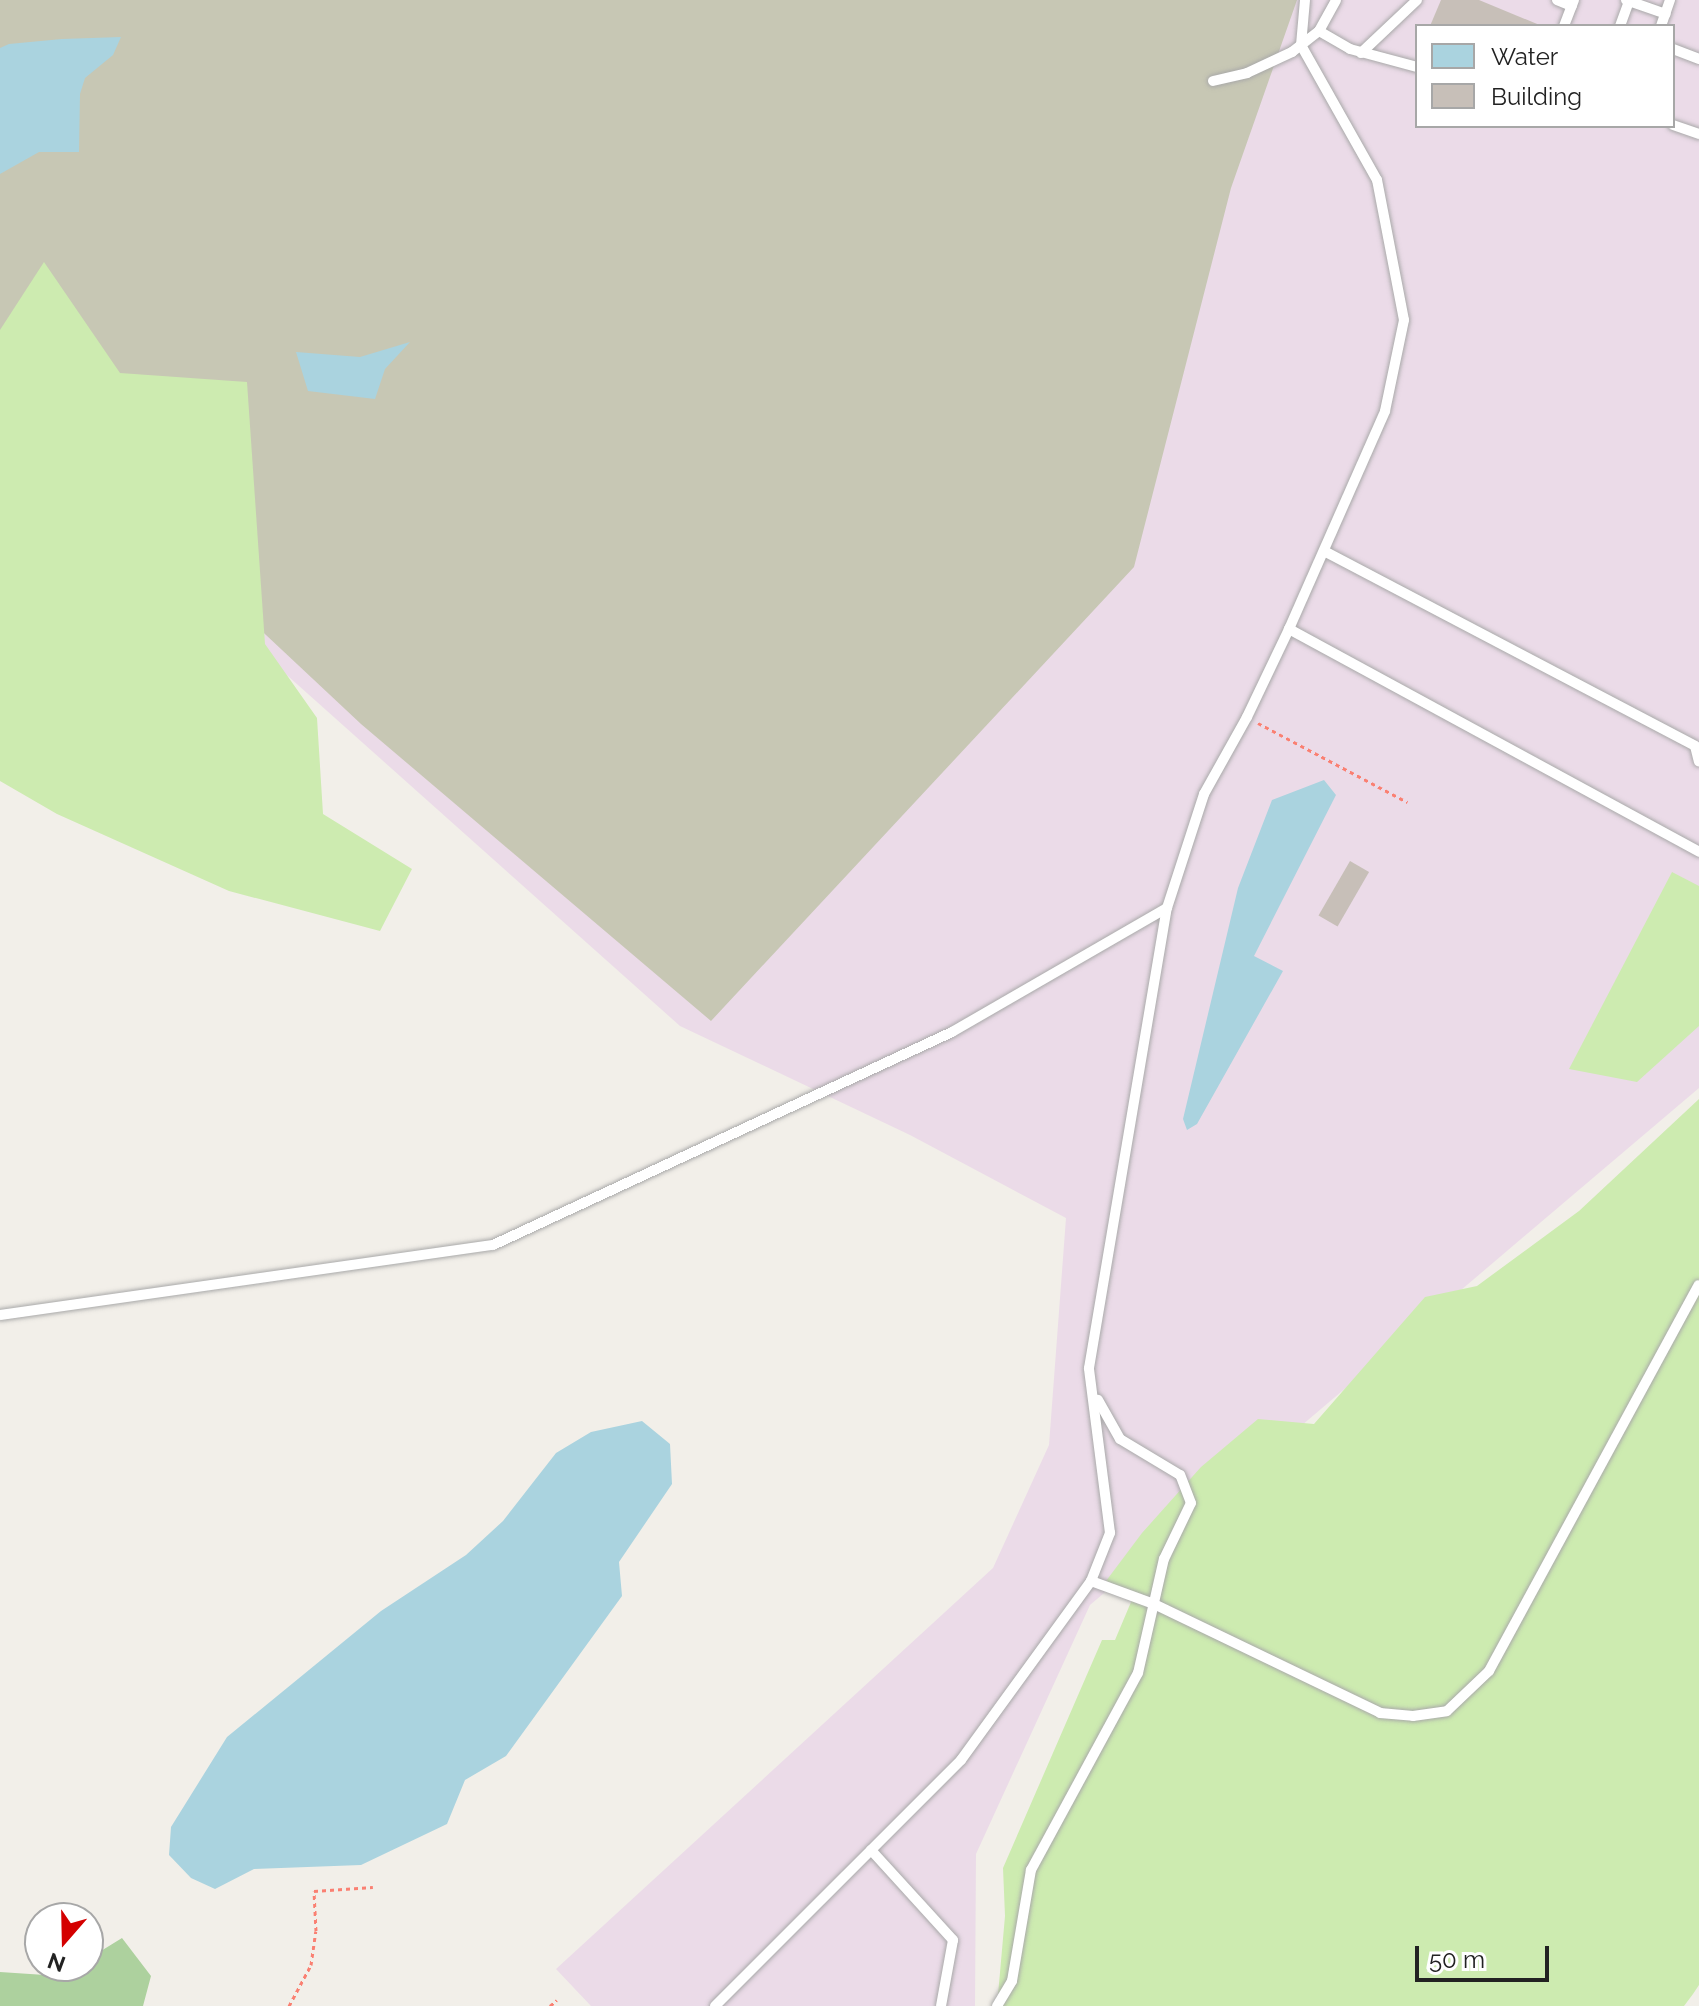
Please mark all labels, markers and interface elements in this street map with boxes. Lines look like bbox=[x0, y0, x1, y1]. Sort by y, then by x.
legend bbox=[1415, 24, 1675, 128]
text: Water bbox=[1491, 42, 1558, 71]
text: Building bbox=[1491, 82, 1582, 111]
north arrow bbox=[24, 1902, 104, 1982]
scale bar bbox=[1419, 1930, 1553, 1980]
text: 50 m bbox=[1429, 1945, 1485, 1974]
text: N bbox=[44, 1948, 69, 1978]

